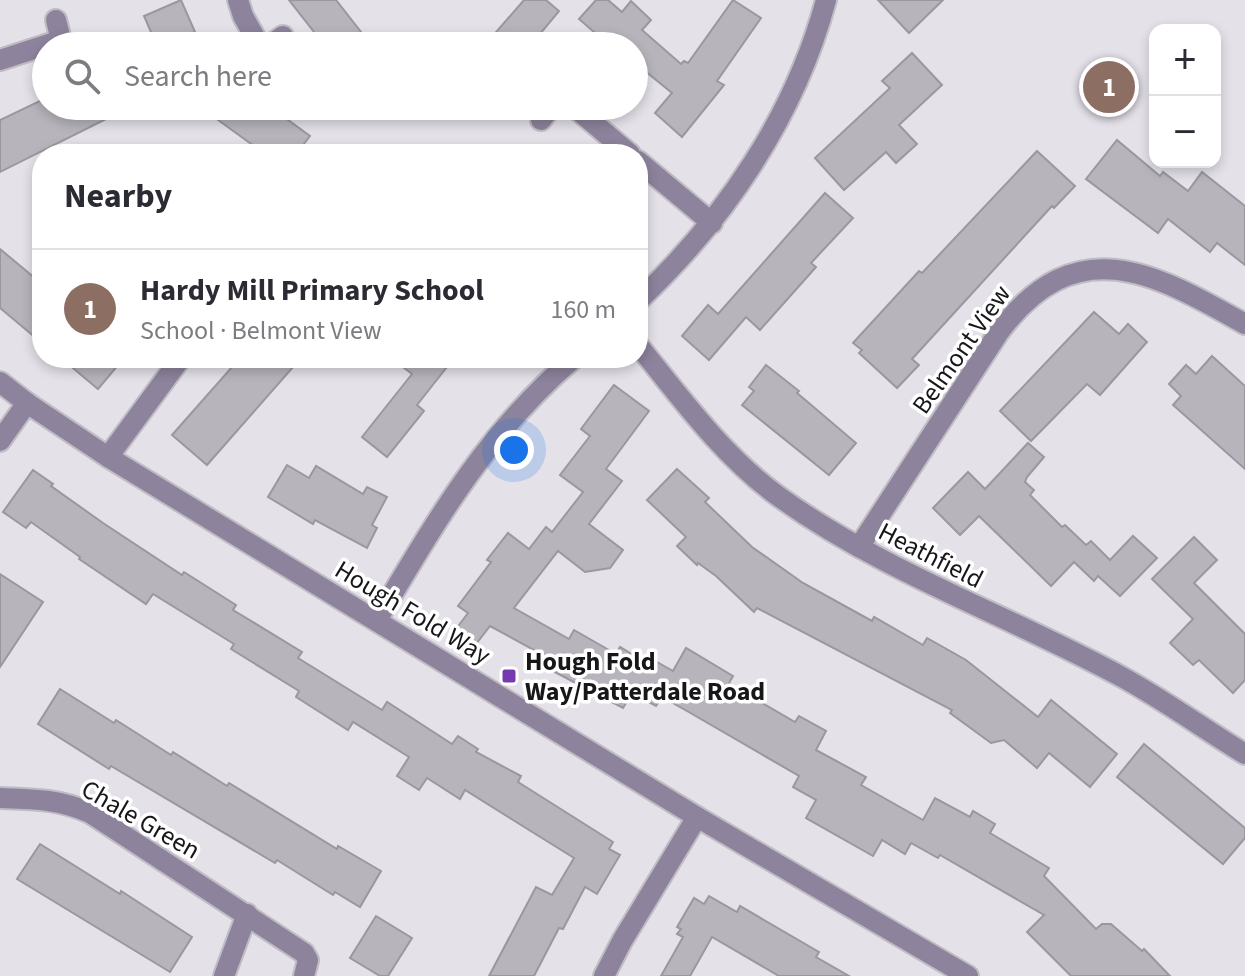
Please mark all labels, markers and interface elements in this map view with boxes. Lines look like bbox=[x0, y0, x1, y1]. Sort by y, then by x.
map controls bbox=[1149, 24, 1221, 168]
button: + bbox=[1149, 24, 1221, 96]
search box bbox=[32, 32, 648, 120]
icon: search bbox=[60, 54, 104, 98]
text: Search here bbox=[124, 55, 272, 98]
pin: 1 bbox=[1083, 57, 1135, 117]
button: − bbox=[1149, 96, 1221, 168]
text: Nearby bbox=[64, 172, 172, 221]
text: Hardy Mill Primary School bbox=[140, 269, 484, 312]
street label: Belmont View bbox=[903, 277, 1020, 421]
text: 1 bbox=[83, 291, 97, 328]
text: 160 m bbox=[550, 291, 616, 328]
text: School · Belmont View bbox=[140, 312, 382, 349]
your location bbox=[494, 430, 534, 470]
street label: Heathfield bbox=[872, 513, 990, 598]
street label: Hough Fold Way bbox=[328, 551, 498, 674]
place label: Hough Fold Way/Patterdale Road bbox=[525, 643, 765, 710]
marker: Hough Fold Way/Patterdale Road bbox=[500, 667, 518, 685]
street label: Chale Green bbox=[74, 771, 207, 868]

